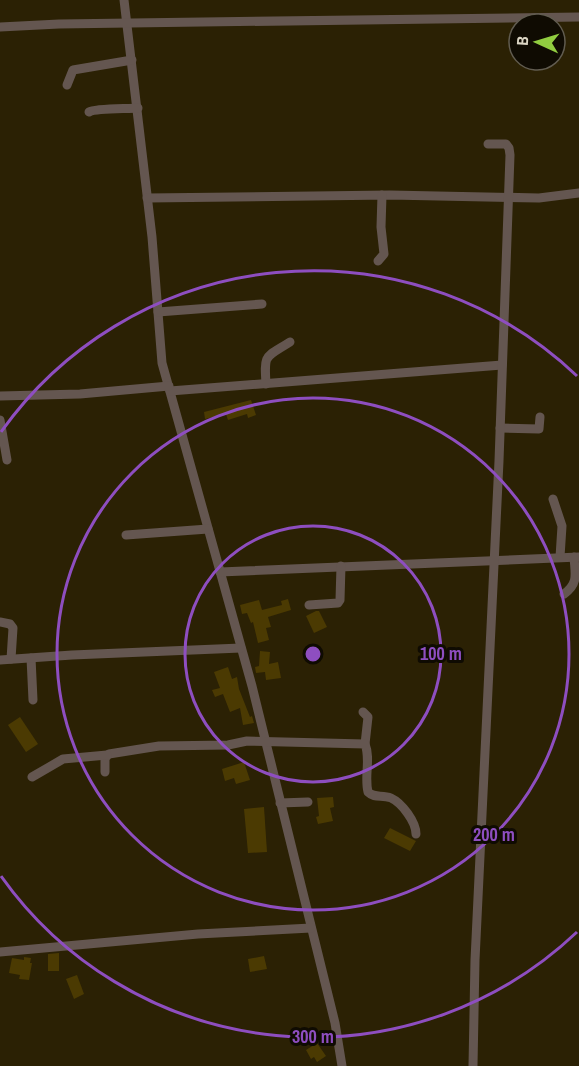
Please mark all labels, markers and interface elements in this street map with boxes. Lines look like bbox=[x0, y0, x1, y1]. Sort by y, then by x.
north arrow bbox=[507, 12, 567, 72]
text: B bbox=[511, 35, 533, 46]
text: 100 m bbox=[420, 641, 462, 666]
centre of rings bbox=[303, 644, 323, 664]
text: 200 m bbox=[473, 822, 515, 847]
text: 300 m bbox=[292, 1024, 334, 1049]

